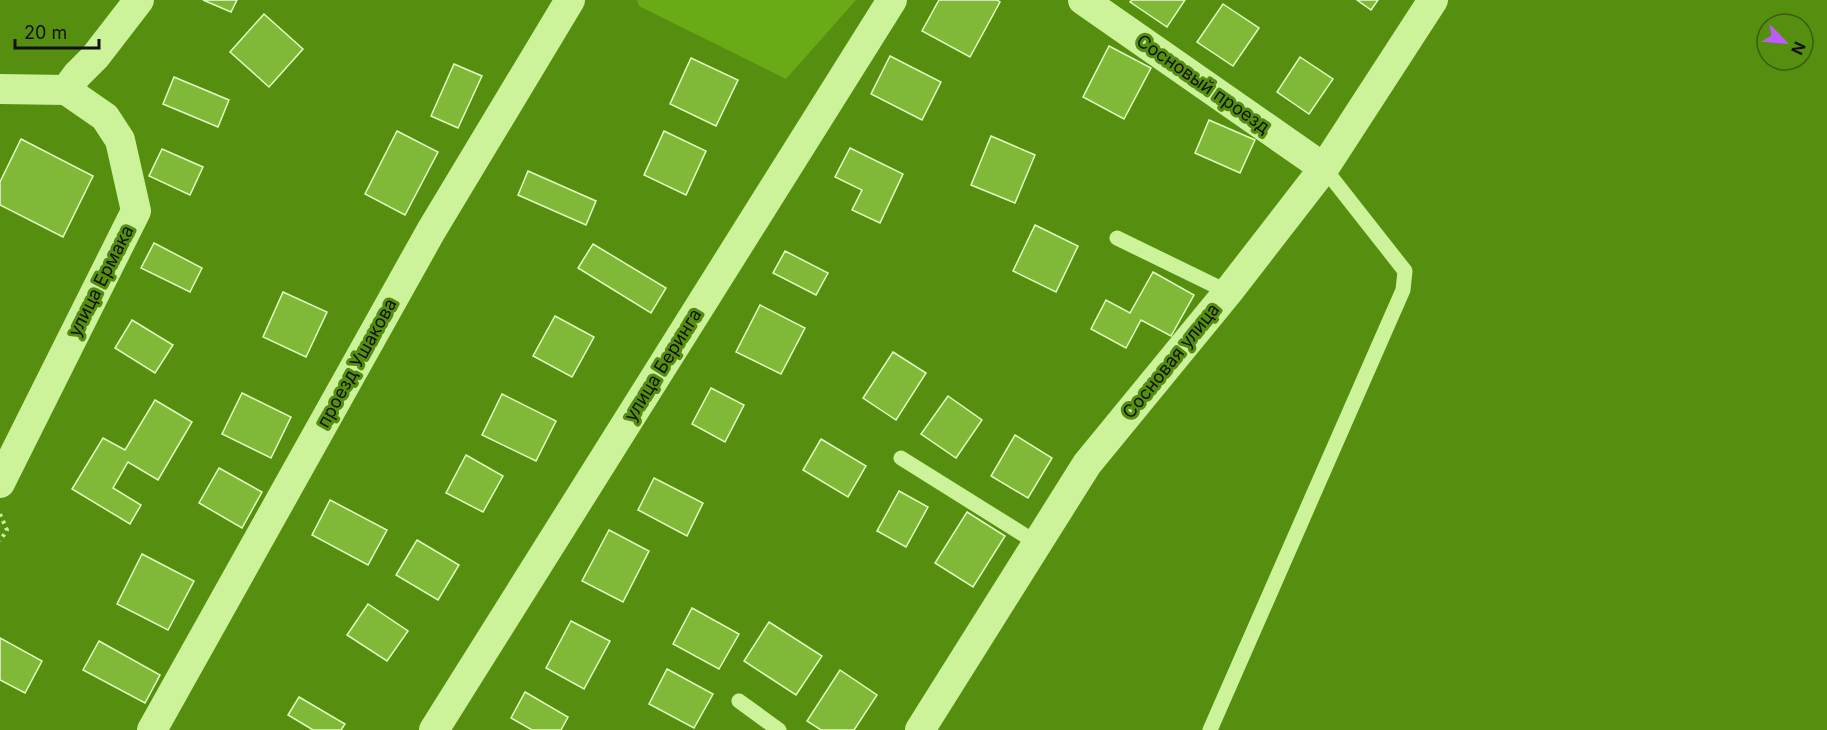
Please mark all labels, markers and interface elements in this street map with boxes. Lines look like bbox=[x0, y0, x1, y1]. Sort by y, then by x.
scale bar bbox=[15, 12, 99, 50]
north arrow bbox=[1755, 12, 1815, 72]
text: 20 m bbox=[24, 22, 67, 43]
street label: Сосновый проезд bbox=[1133, 30, 1274, 137]
text: N bbox=[1787, 39, 1810, 58]
street label: улица Ермака bbox=[64, 222, 138, 340]
street label: проезд Ушакова bbox=[312, 295, 401, 431]
street label: Сосновая улица bbox=[1118, 299, 1223, 423]
street label: улица Беринга bbox=[620, 305, 706, 425]

